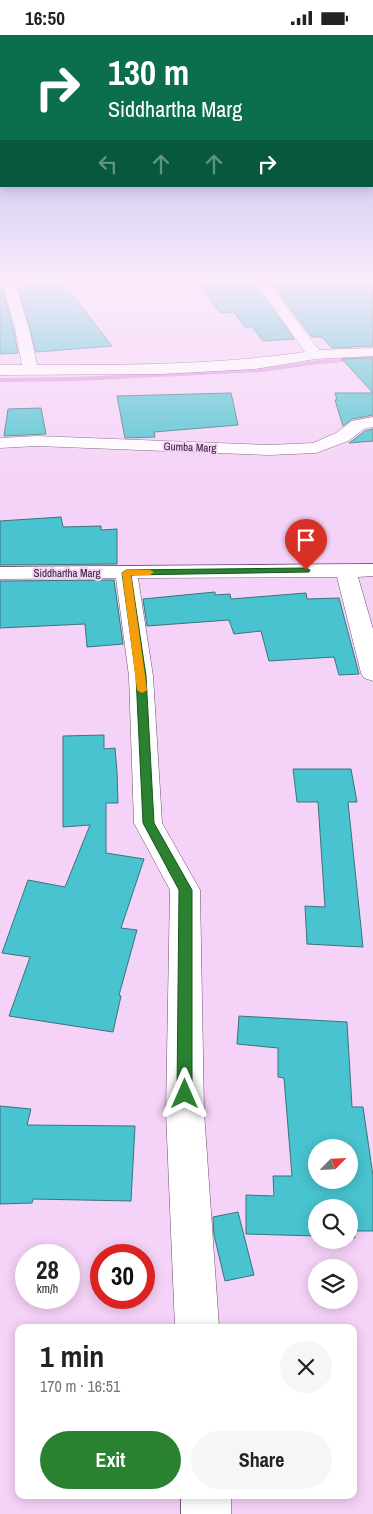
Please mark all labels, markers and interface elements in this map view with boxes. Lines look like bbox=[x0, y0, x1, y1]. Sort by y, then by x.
text: 16:50 bbox=[25, 5, 65, 31]
text: 130 m bbox=[108, 49, 189, 96]
icon: right bbox=[25, 55, 90, 120]
text: Siddhartha Marg bbox=[108, 94, 242, 124]
icon: left bbox=[94, 150, 122, 178]
icon: ahead bbox=[147, 150, 175, 178]
icon: ahead bbox=[200, 150, 228, 178]
icon: right bbox=[253, 150, 281, 178]
street label: Gumba Marg bbox=[163, 439, 217, 455]
pin bbox=[285, 519, 327, 570]
icon: arrive bbox=[292, 526, 320, 554]
street label: Siddhartha Marg bbox=[33, 566, 101, 580]
position arrow bbox=[158, 1067, 210, 1119]
north arrow bbox=[308, 1139, 358, 1189]
map controls bbox=[308, 1139, 358, 1309]
button: search bbox=[308, 1199, 358, 1249]
speed limit sign: 30 bbox=[90, 1244, 155, 1309]
text: 28 bbox=[36, 1253, 59, 1287]
button: layers bbox=[308, 1259, 358, 1309]
text: km/h bbox=[37, 1281, 58, 1297]
text: 1 min bbox=[40, 1336, 104, 1376]
button: close bbox=[280, 1341, 332, 1393]
text: 170 m · 16:51 bbox=[40, 1375, 120, 1397]
button: Exit bbox=[40, 1431, 181, 1489]
button: Share bbox=[191, 1431, 332, 1489]

